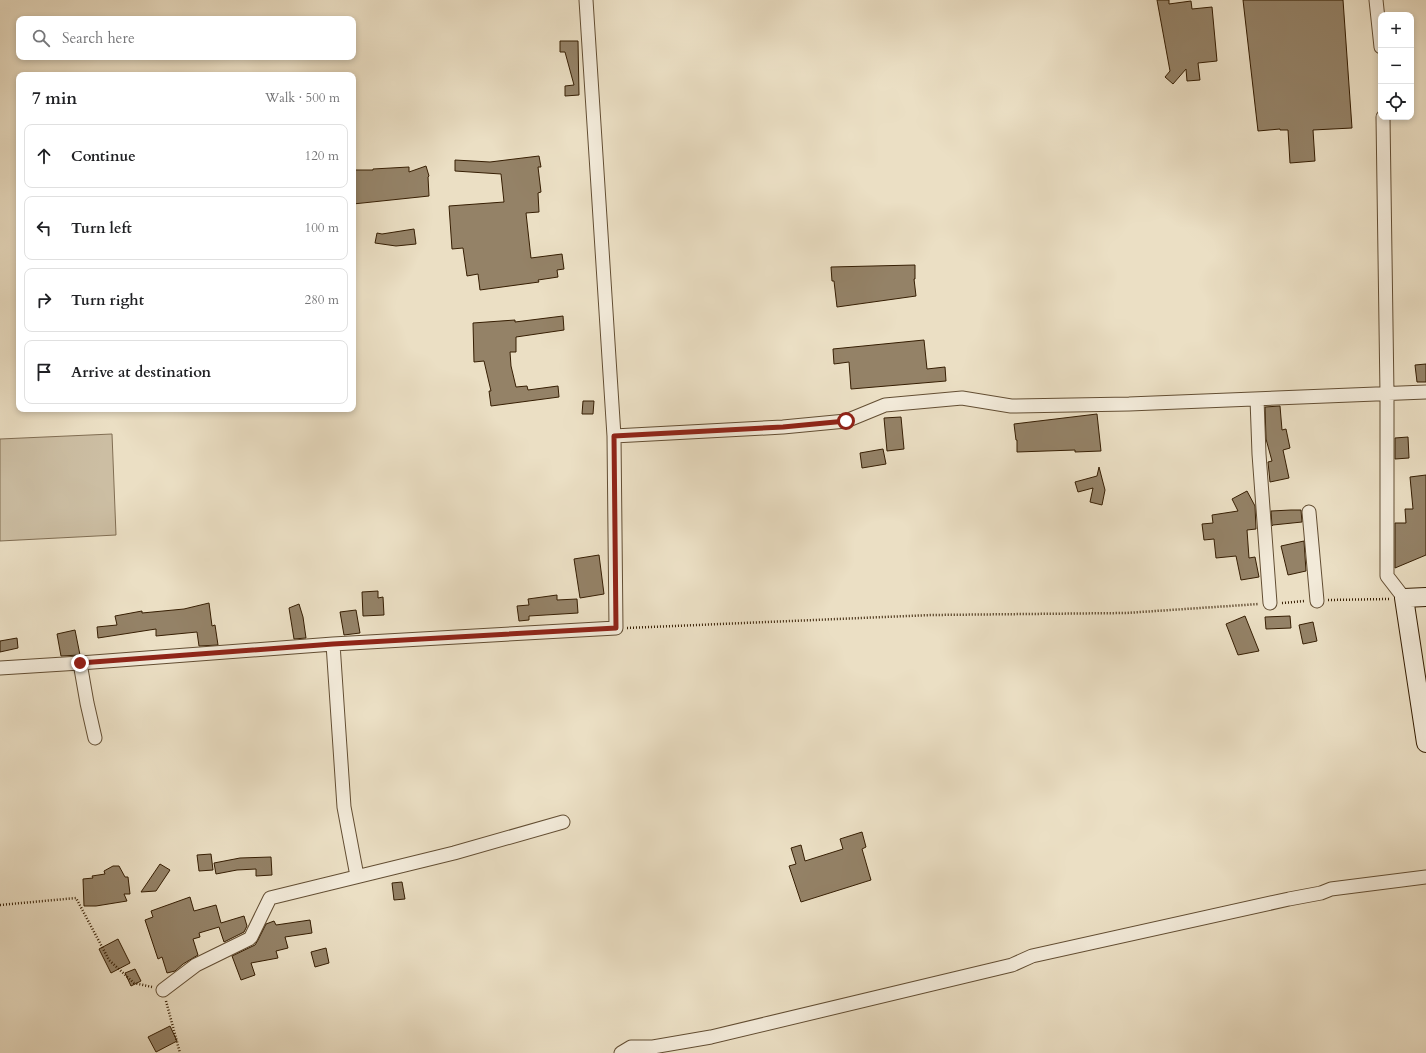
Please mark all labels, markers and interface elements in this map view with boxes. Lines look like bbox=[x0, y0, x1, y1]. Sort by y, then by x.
map controls bbox=[1378, 12, 1414, 120]
button: + bbox=[1378, 12, 1414, 48]
search box bbox=[16, 16, 356, 60]
icon: search bbox=[30, 27, 52, 49]
text: Search here bbox=[62, 28, 135, 48]
button: − bbox=[1378, 48, 1414, 84]
button: locate bbox=[1378, 84, 1414, 120]
text: 7 min bbox=[32, 87, 77, 110]
text: Walk · 500 m bbox=[265, 89, 340, 107]
icon: ahead bbox=[33, 145, 55, 167]
text: Continue bbox=[71, 146, 136, 166]
text: 120 m bbox=[305, 147, 339, 165]
icon: left bbox=[33, 217, 55, 239]
text: Turn left bbox=[71, 218, 132, 238]
text: 100 m bbox=[305, 219, 339, 237]
icon: right bbox=[33, 289, 55, 311]
text: Turn right bbox=[71, 290, 144, 310]
text: 280 m bbox=[305, 291, 339, 309]
icon: arrive bbox=[33, 361, 55, 383]
text: Arrive at destination bbox=[71, 362, 211, 382]
route start bbox=[837, 412, 855, 430]
route end bbox=[71, 654, 89, 672]

